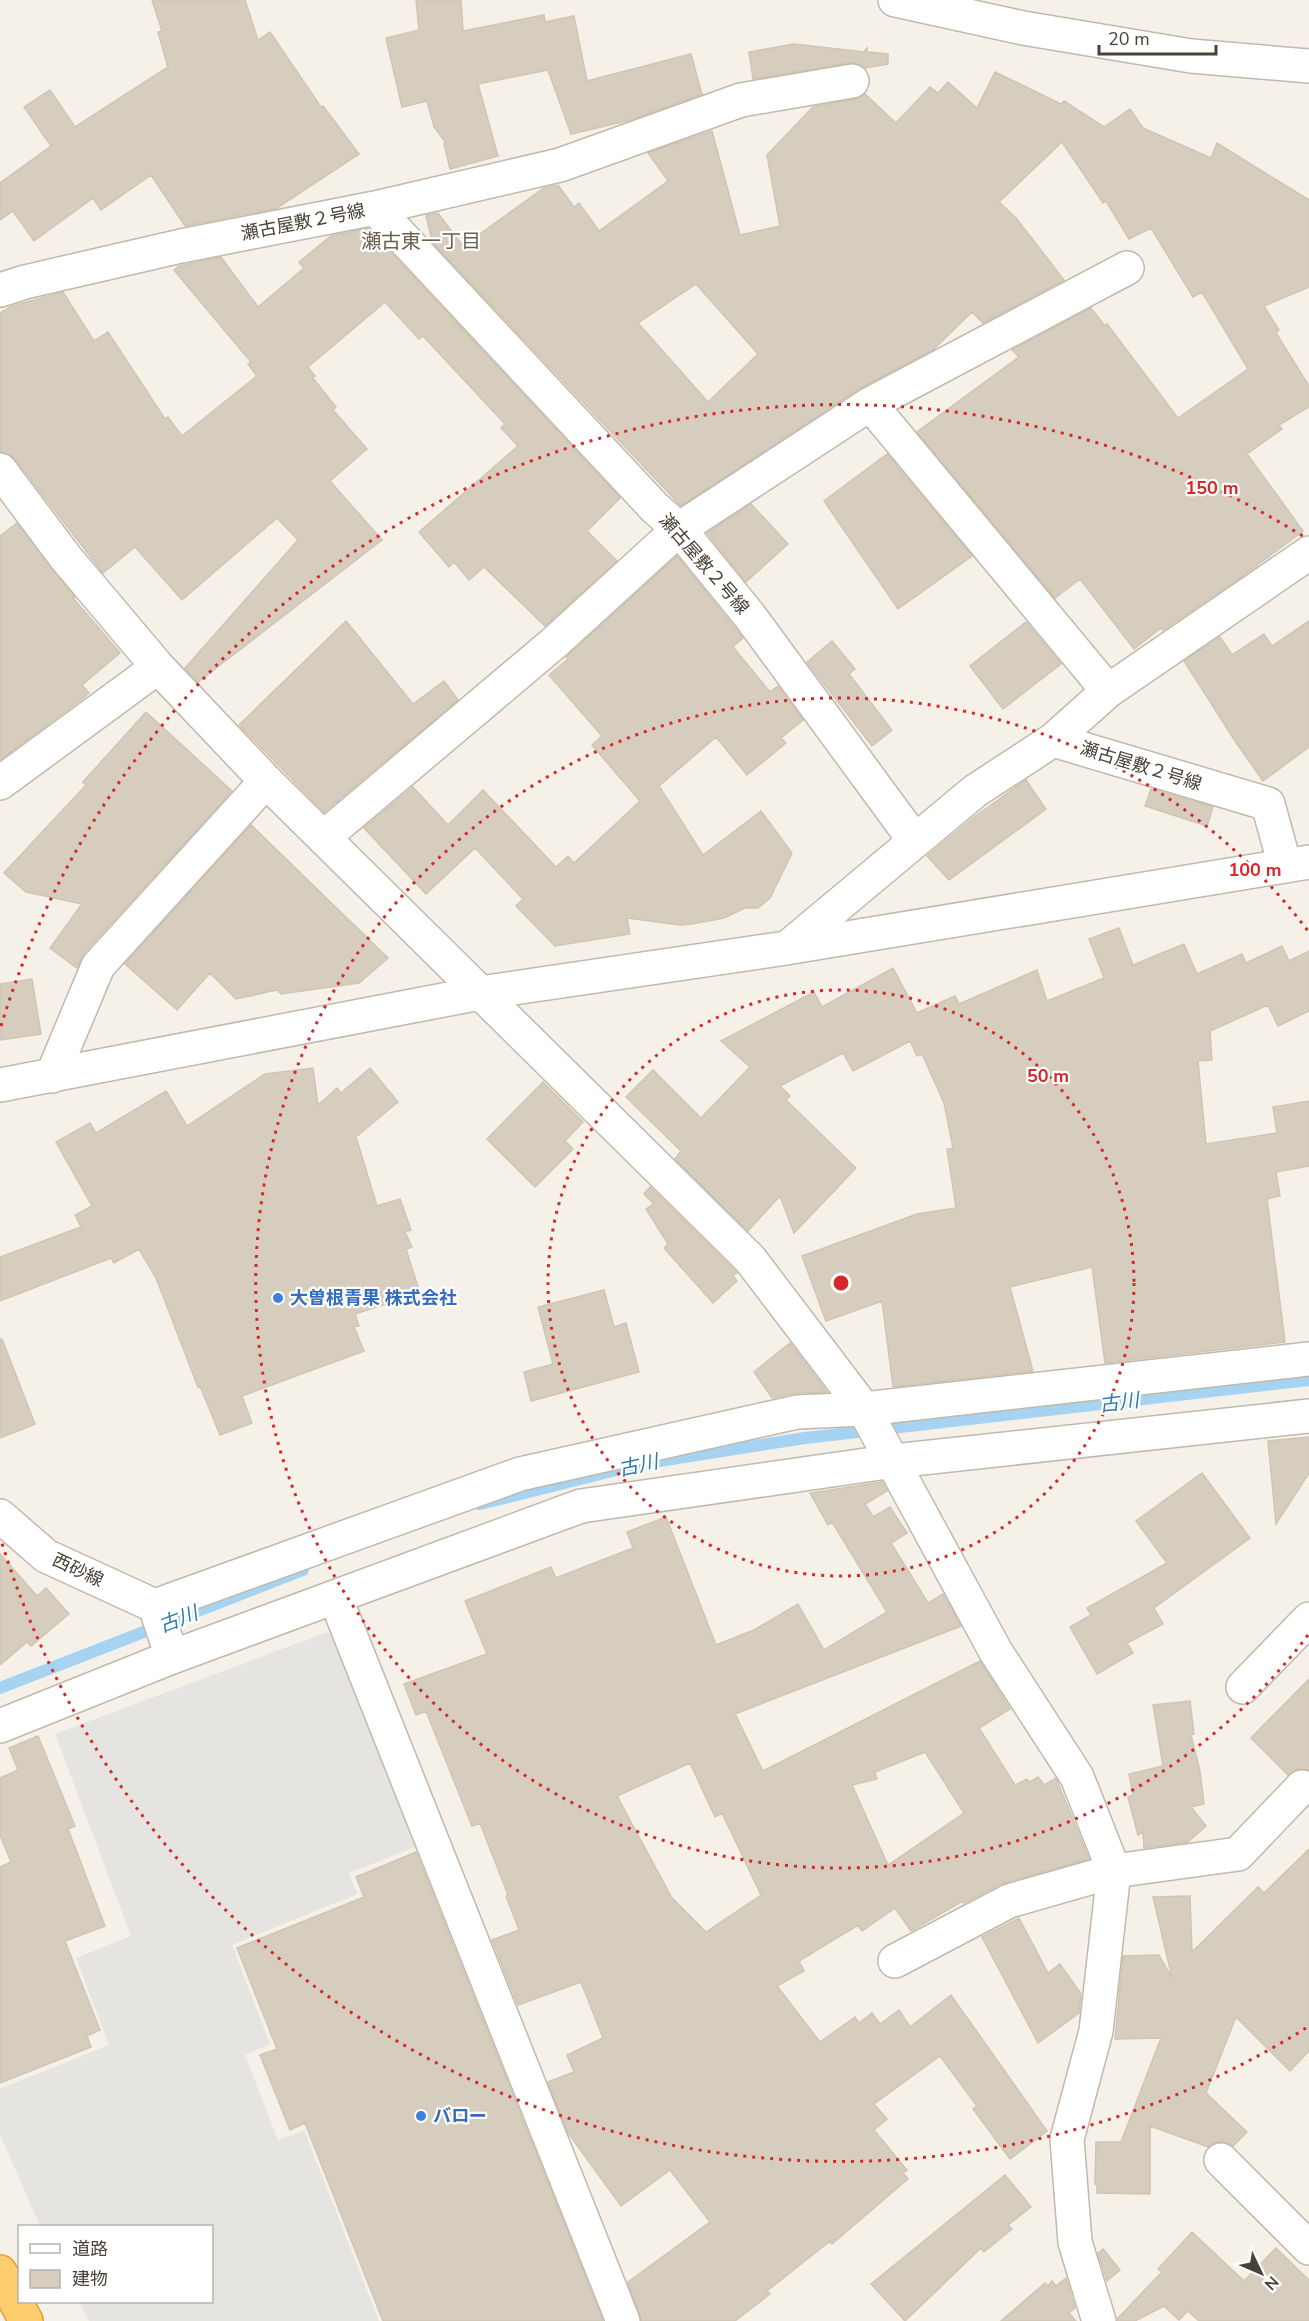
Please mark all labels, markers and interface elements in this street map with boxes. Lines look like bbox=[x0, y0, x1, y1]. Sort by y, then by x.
scale bar bbox=[1099, 18, 1216, 56]
text: 20 m bbox=[1108, 27, 1150, 51]
street label: 瀬古屋敷２号線 bbox=[239, 198, 367, 246]
district label: 瀬古東一丁目 bbox=[361, 228, 481, 255]
text: 150 m bbox=[1185, 476, 1239, 500]
street label: 瀬古屋敷２号線 bbox=[654, 509, 754, 619]
street label: 瀬古屋敷２号線 bbox=[1077, 736, 1205, 796]
text: 100 m bbox=[1228, 858, 1282, 882]
text: 50 m bbox=[1027, 1064, 1069, 1088]
centre of rings bbox=[831, 1273, 851, 1293]
place label: 大曽根青果 株式会社 bbox=[290, 1286, 457, 1310]
marker: 大曽根青果 株式会社 bbox=[271, 1291, 285, 1305]
water label: 古川 bbox=[1098, 1386, 1143, 1418]
water label: 古川 bbox=[616, 1448, 662, 1483]
street label: 西砂線 bbox=[48, 1548, 108, 1592]
water label: 古川 bbox=[155, 1599, 204, 1639]
place label: バロー bbox=[433, 2104, 487, 2128]
marker: バロー bbox=[414, 2109, 428, 2123]
legend bbox=[18, 2225, 213, 2303]
text: 道路 bbox=[72, 2237, 108, 2261]
north arrow bbox=[1231, 2243, 1291, 2303]
text: 建物 bbox=[72, 2267, 108, 2291]
text: N bbox=[1259, 2271, 1283, 2295]

